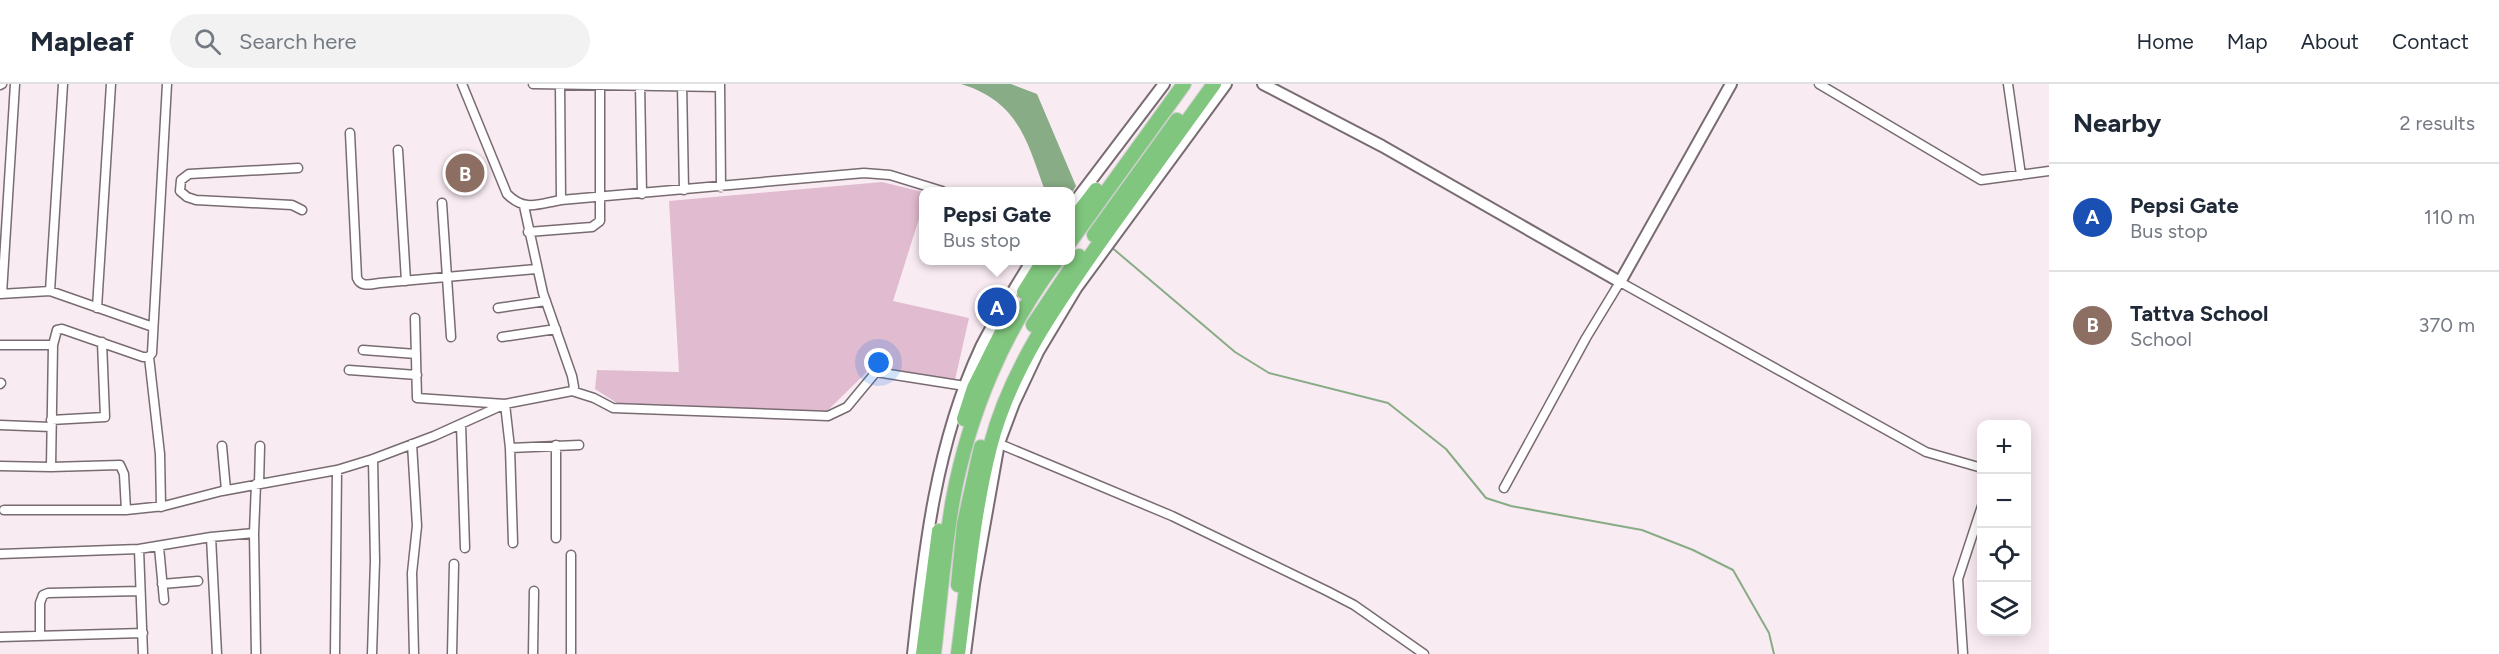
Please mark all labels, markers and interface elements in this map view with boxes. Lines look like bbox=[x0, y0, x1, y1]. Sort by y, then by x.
search box bbox=[170, 14, 590, 68]
text: Mapleaf bbox=[30, 24, 134, 58]
icon: search bbox=[191, 25, 224, 58]
text: Search here bbox=[239, 28, 357, 55]
text: Home bbox=[2137, 29, 2194, 54]
text: Map bbox=[2227, 29, 2268, 54]
text: About bbox=[2301, 29, 2359, 54]
text: Contact bbox=[2392, 29, 2469, 54]
text: Nearby bbox=[2073, 107, 2161, 139]
text: 2 results bbox=[2399, 111, 2475, 135]
pin: B bbox=[446, 150, 484, 196]
popup bbox=[919, 187, 1075, 265]
text: Pepsi Gate bbox=[2130, 192, 2239, 219]
text: Pepsi Gate bbox=[943, 201, 1051, 228]
text: A bbox=[2085, 205, 2100, 229]
text: 110 m bbox=[2424, 205, 2475, 229]
text: Bus stop bbox=[2130, 219, 2208, 243]
text: Bus stop bbox=[943, 228, 1021, 252]
pin: A bbox=[978, 284, 1016, 330]
text: Tattva School bbox=[2130, 300, 2269, 327]
text: B bbox=[2086, 313, 2099, 337]
text: 370 m bbox=[2419, 313, 2475, 337]
text: School bbox=[2130, 327, 2192, 351]
your location bbox=[864, 348, 893, 377]
map controls bbox=[1977, 420, 2031, 636]
button: + bbox=[1977, 420, 2031, 474]
button: − bbox=[1977, 474, 2031, 528]
button: locate bbox=[1977, 528, 2031, 582]
button: layers bbox=[1977, 582, 2031, 636]

